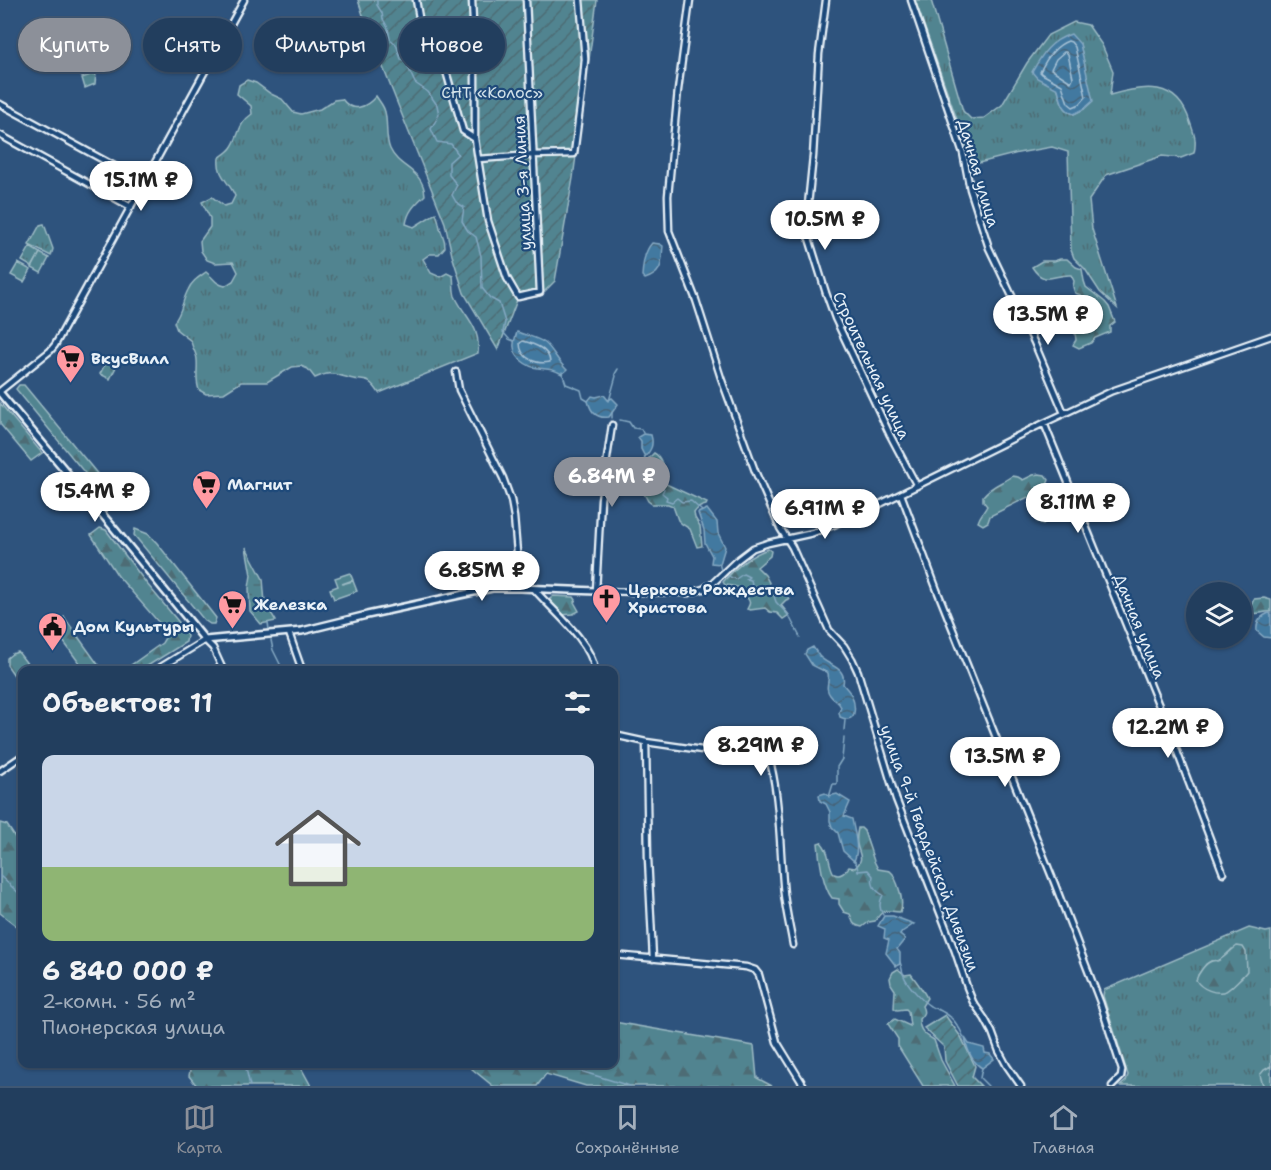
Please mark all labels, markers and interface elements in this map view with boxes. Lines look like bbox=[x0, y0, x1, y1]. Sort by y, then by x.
chip: Купить bbox=[18, 18, 131, 72]
chip: Снять bbox=[143, 18, 242, 72]
chip: Фильтры bbox=[254, 18, 387, 72]
chip: Новое bbox=[399, 18, 505, 72]
park label: СНТ «Колос» bbox=[441, 82, 543, 103]
street label: улица 3-я Линия bbox=[508, 115, 537, 251]
street label: Дачная улица bbox=[953, 117, 1004, 230]
pin: 15.1M ₽ bbox=[86, 161, 196, 212]
text: 15.1M ₽ bbox=[103, 167, 179, 193]
pin: 10.5M ₽ bbox=[770, 200, 880, 251]
text: 10.5M ₽ bbox=[785, 206, 865, 232]
street label: Строительная улица bbox=[828, 288, 915, 443]
pin: 13.5M ₽ bbox=[993, 295, 1103, 346]
text: 13.5M ₽ bbox=[1007, 301, 1089, 327]
supermarket icon: ВкусВилл bbox=[54, 342, 86, 384]
place label: ВкусВилл bbox=[91, 348, 169, 369]
pin: 6.84M ₽ bbox=[557, 457, 667, 508]
text: 6.84M ₽ bbox=[568, 463, 656, 489]
supermarket icon: Магнит bbox=[190, 468, 222, 510]
pin: 15.4M ₽ bbox=[40, 472, 150, 523]
place label: Магнит bbox=[227, 474, 293, 495]
text: 15.4M ₽ bbox=[55, 478, 135, 504]
pin: 8.11M ₽ bbox=[1023, 483, 1133, 534]
pin: 6.91M ₽ bbox=[770, 489, 880, 540]
text: 8.11M ₽ bbox=[1040, 489, 1116, 515]
text: 6.91M ₽ bbox=[785, 495, 865, 521]
pin: 6.85M ₽ bbox=[427, 551, 537, 602]
text: 6.85M ₽ bbox=[439, 557, 525, 583]
street label: Дачная улица bbox=[1109, 570, 1170, 682]
place label: Церковь Рождества Христова bbox=[628, 579, 794, 618]
church icon: Церковь Рождества Христова bbox=[591, 582, 623, 624]
map controls bbox=[1186, 582, 1252, 648]
button: layers bbox=[1186, 582, 1252, 648]
supermarket icon: Железка bbox=[217, 588, 249, 630]
place label: Железка bbox=[254, 594, 327, 615]
public building icon: Дом Культуры bbox=[36, 610, 68, 652]
place label: Дом Культуры bbox=[73, 616, 195, 637]
text: Объектов: 11 bbox=[42, 685, 213, 720]
icon: filters bbox=[561, 686, 594, 719]
pin: 12.2M ₽ bbox=[1113, 708, 1223, 759]
text: 12.2M ₽ bbox=[1126, 714, 1210, 740]
street label: улица 9-й Гвардейской Дивизии bbox=[875, 722, 984, 974]
pin: 8.29M ₽ bbox=[706, 726, 816, 777]
text: 8.29M ₽ bbox=[717, 732, 805, 758]
pin: 13.5M ₽ bbox=[950, 737, 1060, 788]
text: 13.5M ₽ bbox=[964, 743, 1046, 769]
icon: home bbox=[264, 794, 372, 902]
text: 6 840 000 ₽ bbox=[42, 953, 214, 988]
text: 2-комн. · 56 m² bbox=[42, 988, 196, 1014]
text: Пионерская улица bbox=[42, 1014, 225, 1040]
tab: Карта bbox=[176, 1101, 222, 1158]
tab: Сохранённые bbox=[575, 1101, 680, 1158]
tab: Главная bbox=[1033, 1101, 1095, 1158]

